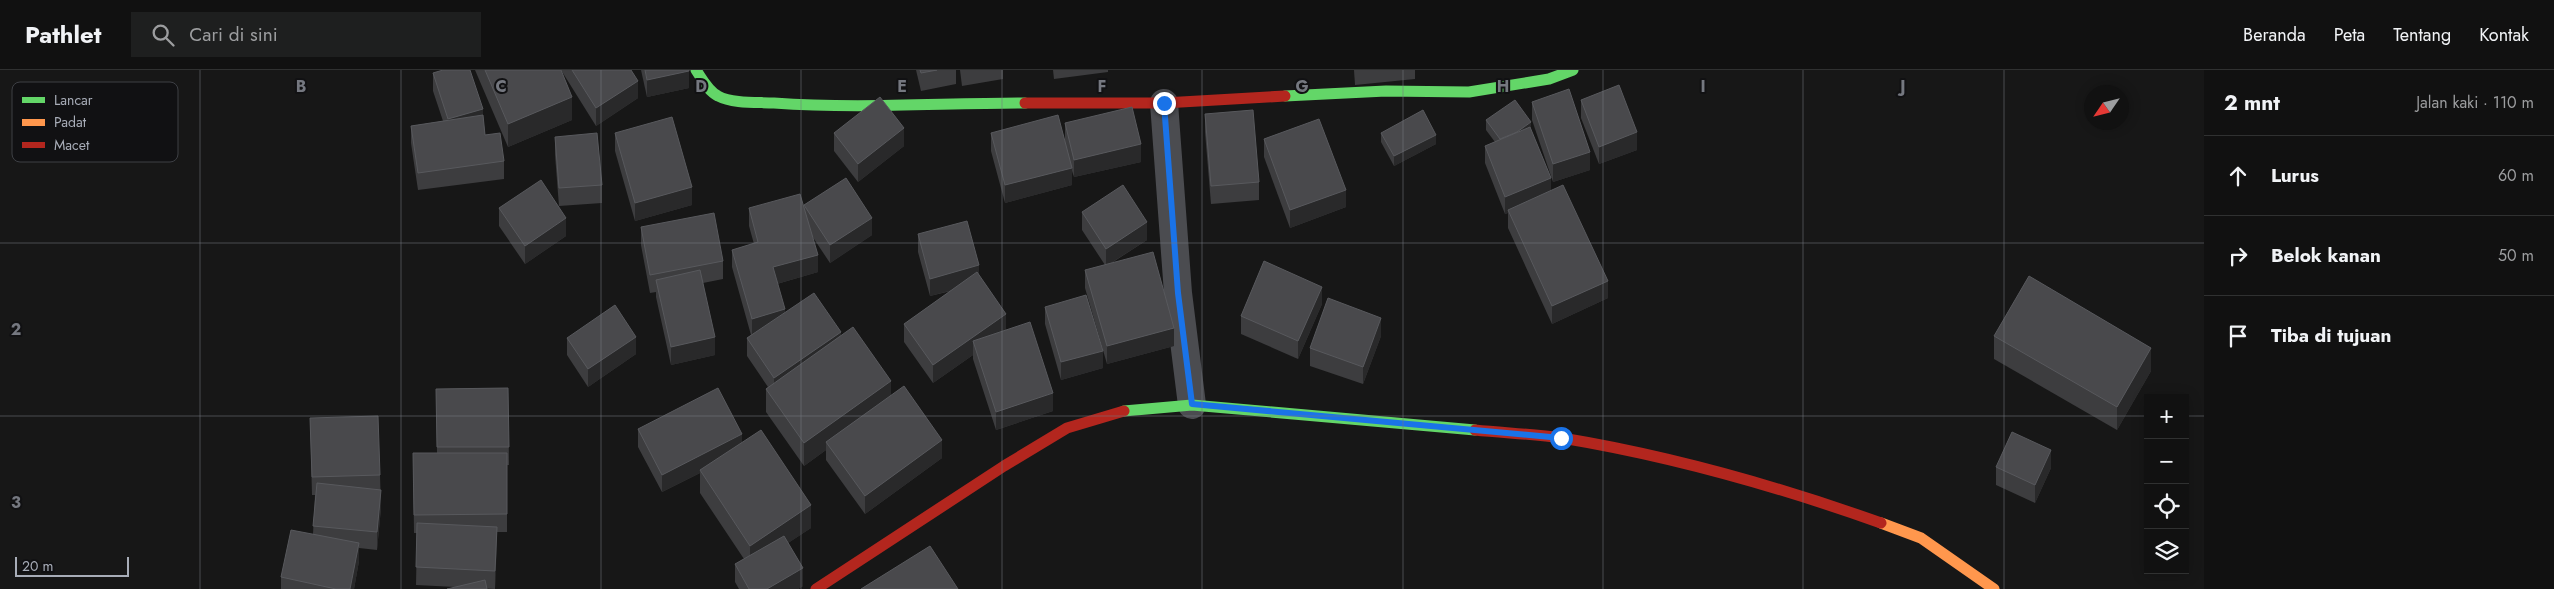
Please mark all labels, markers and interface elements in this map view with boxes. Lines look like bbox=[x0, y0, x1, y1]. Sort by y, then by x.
search box bbox=[131, 12, 481, 57]
text: Pathlet bbox=[25, 17, 101, 52]
icon: search bbox=[149, 21, 177, 49]
text: Cari di sini bbox=[189, 21, 278, 48]
text: Beranda bbox=[2243, 22, 2306, 48]
text: Peta bbox=[2334, 22, 2365, 48]
text: Tentang bbox=[2393, 22, 2451, 48]
text: Kontak bbox=[2479, 22, 2529, 48]
text: B bbox=[296, 75, 306, 98]
text: C bbox=[495, 75, 507, 98]
text: D bbox=[695, 75, 707, 98]
text: E bbox=[897, 75, 907, 98]
text: F bbox=[1098, 75, 1106, 98]
text: G bbox=[1295, 75, 1309, 98]
text: H bbox=[1497, 75, 1509, 98]
text: I bbox=[1700, 75, 1706, 98]
text: J bbox=[1897, 75, 1906, 98]
legend bbox=[12, 82, 178, 162]
north arrow bbox=[2084, 85, 2129, 130]
text: 2 mnt bbox=[2224, 88, 2280, 118]
text: Lancar bbox=[54, 90, 93, 110]
text: Jalan kaki · 110 m bbox=[2416, 91, 2534, 114]
route end bbox=[1153, 92, 1176, 115]
text: Padat bbox=[54, 112, 87, 132]
text: Macet bbox=[54, 135, 90, 155]
icon: ahead bbox=[2224, 162, 2252, 190]
text: Lurus bbox=[2271, 162, 2319, 189]
text: 60 m bbox=[2498, 164, 2534, 187]
icon: right bbox=[2224, 242, 2252, 270]
text: Belok kanan bbox=[2271, 242, 2381, 269]
text: 50 m bbox=[2498, 244, 2534, 267]
text: 2 bbox=[11, 318, 21, 341]
icon: arrive bbox=[2224, 322, 2252, 350]
text: Tiba di tujuan bbox=[2271, 322, 2391, 349]
map controls bbox=[2144, 394, 2189, 574]
button: + bbox=[2144, 394, 2189, 439]
route start bbox=[1550, 427, 1573, 450]
button: − bbox=[2144, 439, 2189, 484]
button: locate bbox=[2144, 484, 2189, 529]
text: 3 bbox=[11, 491, 21, 514]
button: layers bbox=[2144, 529, 2189, 574]
scale bar bbox=[15, 554, 129, 577]
text: 20 m bbox=[22, 556, 54, 576]

